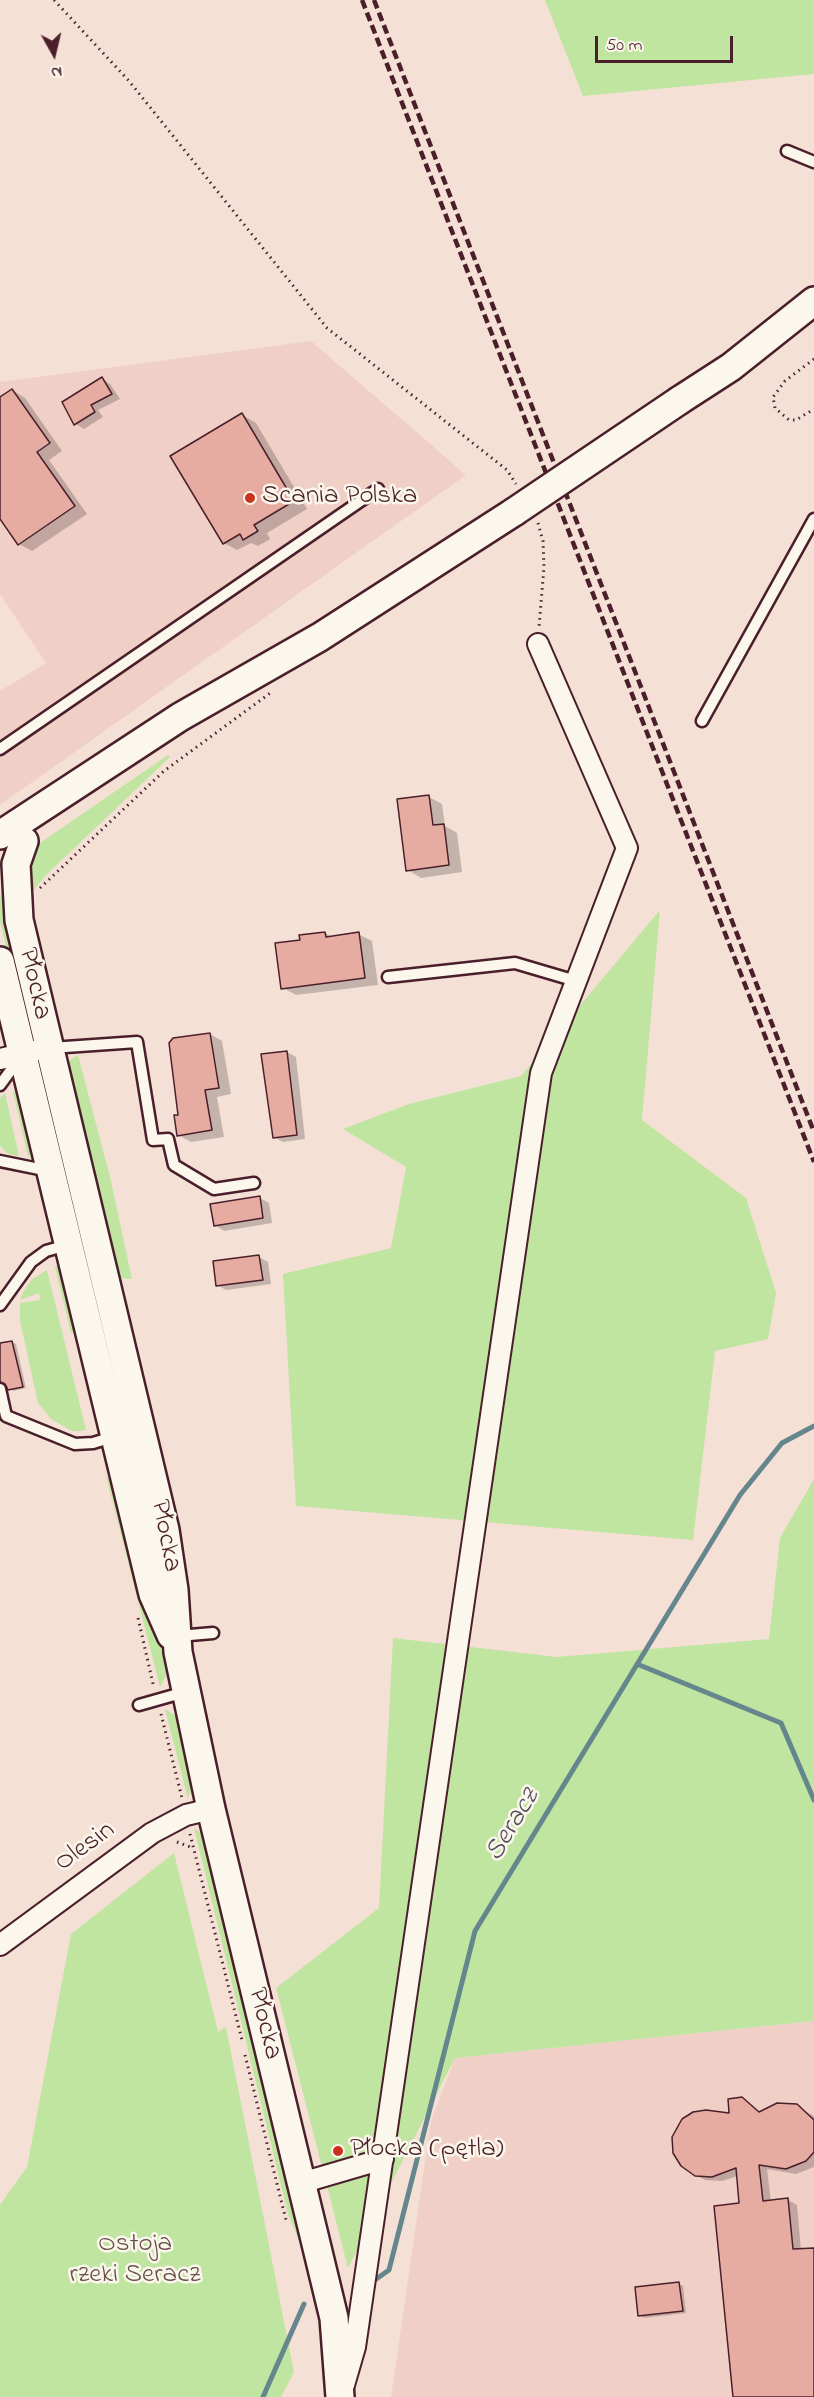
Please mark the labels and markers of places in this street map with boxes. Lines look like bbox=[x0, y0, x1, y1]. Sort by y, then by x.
place label: Scania Polska bbox=[262, 482, 417, 514]
marker: Scania Polska bbox=[243, 491, 257, 505]
place label: Płocka (pętla) bbox=[350, 2135, 504, 2167]
marker: Płocka (pętla) bbox=[331, 2144, 345, 2158]

